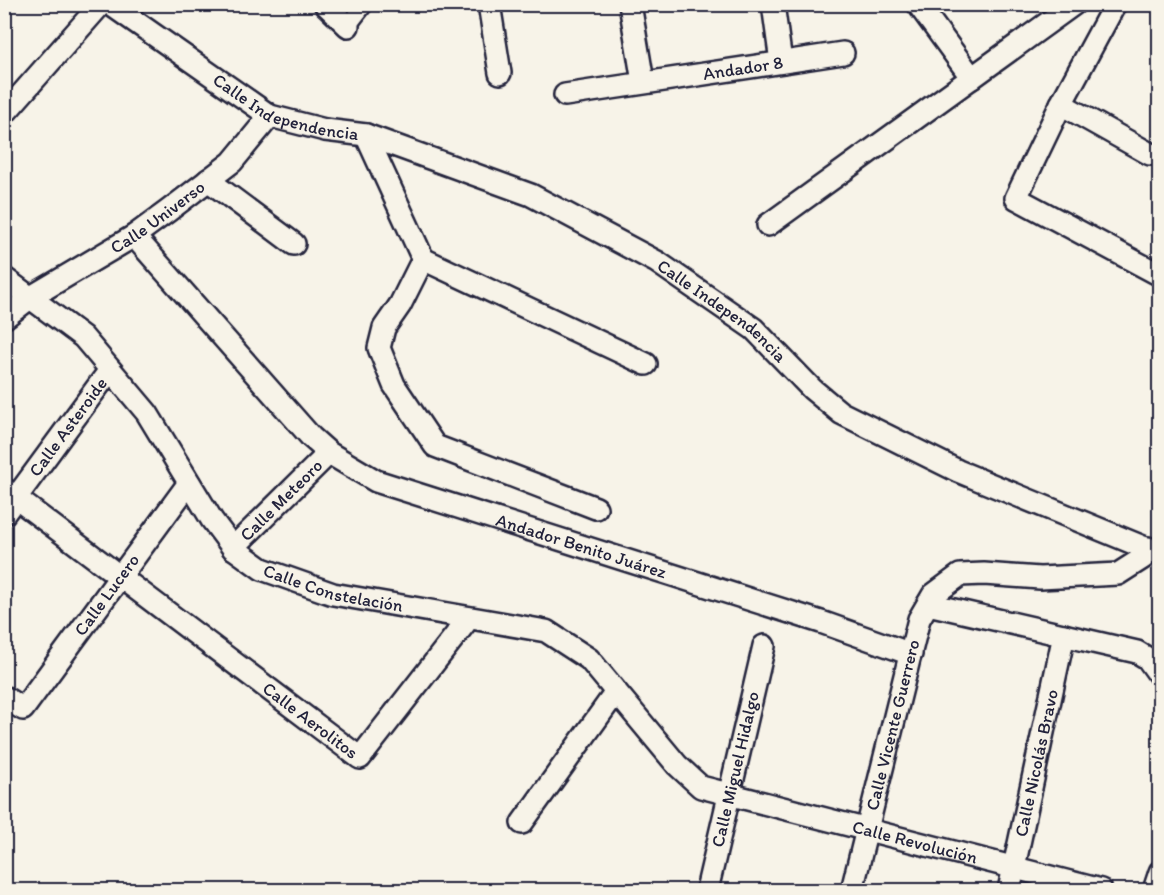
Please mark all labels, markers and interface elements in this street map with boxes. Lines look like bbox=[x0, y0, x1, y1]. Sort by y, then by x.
street label: Andador 8 bbox=[701, 51, 785, 85]
street label: Calle Independencia bbox=[209, 69, 360, 145]
street label: Calle Universo bbox=[106, 176, 209, 259]
street label: Calle Independencia bbox=[653, 254, 792, 367]
street label: Calle Asteroide bbox=[24, 373, 112, 481]
street label: Calle Meteoro bbox=[235, 454, 327, 546]
street label: Andador Benito Juárez bbox=[493, 509, 669, 583]
street label: Calle Lucero bbox=[69, 550, 144, 640]
street label: Calle Constelación bbox=[260, 559, 405, 617]
street label: Calle Vicente Guerrero bbox=[861, 637, 925, 813]
street label: Calle Aerolitos bbox=[258, 677, 363, 764]
street label: Calle Nicolás Bravo bbox=[1010, 687, 1063, 839]
street label: Calle Miguel Hidalgo bbox=[706, 689, 764, 849]
street label: Calle Revolución bbox=[850, 815, 980, 869]

